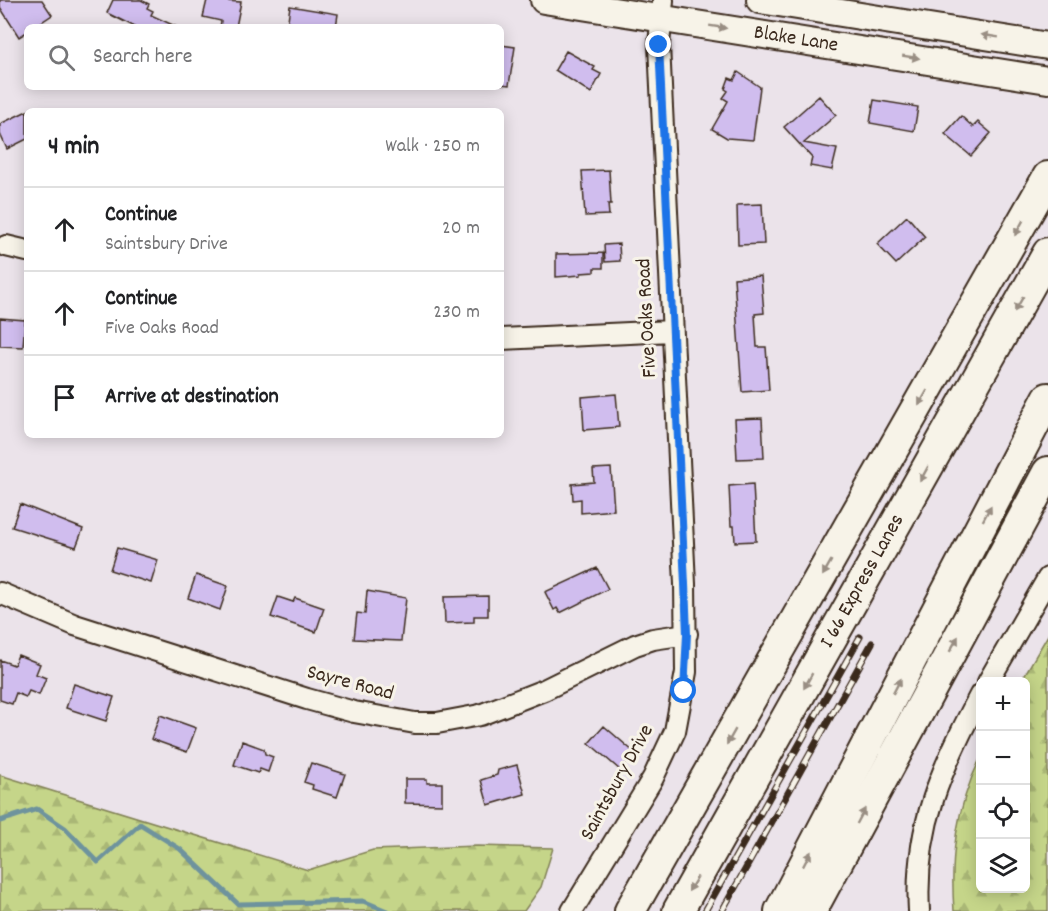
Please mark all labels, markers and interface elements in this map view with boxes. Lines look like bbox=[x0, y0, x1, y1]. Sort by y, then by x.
street label: Blake Lane bbox=[752, 19, 840, 61]
one-way arrow bbox=[709, 23, 728, 32]
search box bbox=[24, 24, 504, 90]
route end bbox=[645, 31, 671, 57]
one-way arrow bbox=[981, 32, 1000, 41]
icon: search bbox=[45, 41, 78, 74]
text: Search here bbox=[93, 42, 192, 73]
one-way arrow bbox=[901, 52, 920, 61]
text: 4 min bbox=[48, 129, 99, 166]
text: Walk · 250 m bbox=[385, 133, 480, 161]
text: Continue bbox=[105, 200, 177, 231]
icon: ahead bbox=[48, 213, 81, 246]
text: 20 m bbox=[442, 215, 480, 243]
one-way arrow bbox=[1014, 220, 1024, 237]
text: Saintsbury Drive bbox=[105, 231, 228, 259]
street label: Five Oaks Road bbox=[630, 258, 666, 378]
text: Continue bbox=[105, 284, 177, 315]
one-way arrow bbox=[1014, 296, 1024, 313]
icon: ahead bbox=[48, 297, 81, 330]
text: 230 m bbox=[433, 299, 480, 327]
text: Five Oaks Road bbox=[105, 315, 219, 343]
icon: arrive bbox=[48, 381, 81, 414]
text: Arrive at destination bbox=[105, 382, 279, 413]
one-way arrow bbox=[918, 390, 929, 406]
one-way arrow bbox=[919, 466, 929, 483]
one-way arrow bbox=[982, 505, 992, 522]
street label: I 66 Express Lanes bbox=[814, 509, 913, 654]
one-way arrow bbox=[822, 560, 832, 577]
one-way arrow bbox=[948, 636, 959, 652]
street label: Sayre Road bbox=[303, 658, 397, 710]
one-way arrow bbox=[803, 673, 814, 689]
route start bbox=[670, 677, 696, 703]
map controls bbox=[976, 677, 1030, 893]
button: + bbox=[976, 677, 1030, 731]
one-way arrow bbox=[892, 678, 902, 695]
street label: Saintsbury Drive bbox=[574, 719, 662, 847]
one-way arrow bbox=[725, 729, 736, 745]
button: − bbox=[976, 731, 1030, 785]
button: locate bbox=[976, 785, 1030, 839]
one-way arrow bbox=[856, 807, 866, 824]
button: layers bbox=[976, 839, 1030, 893]
one-way arrow bbox=[802, 850, 812, 867]
one-way arrow bbox=[689, 876, 699, 893]

